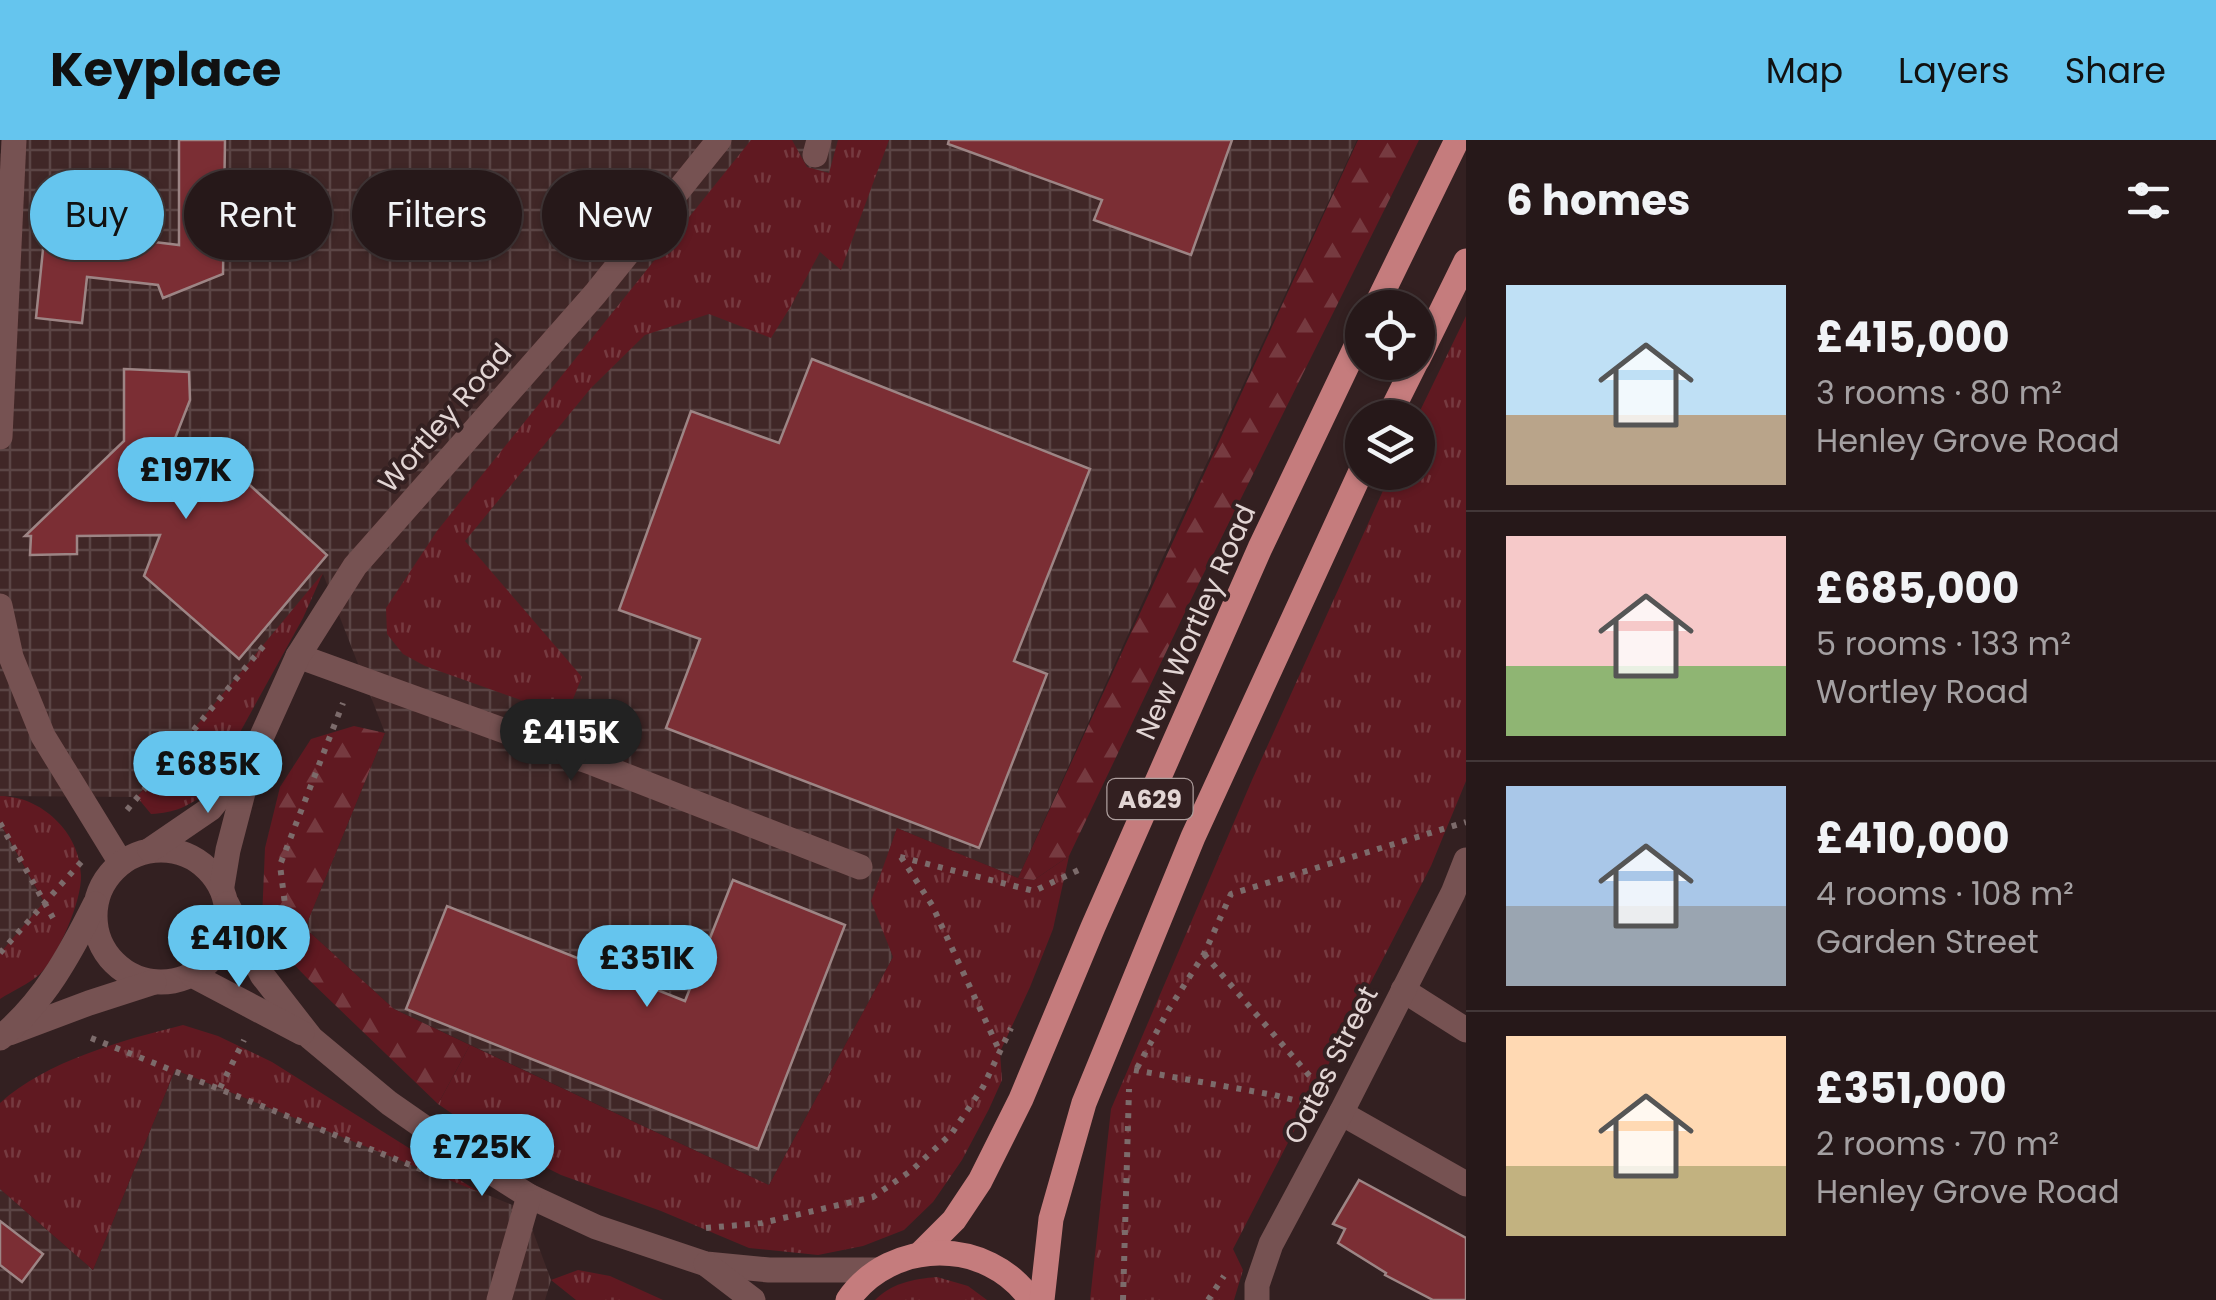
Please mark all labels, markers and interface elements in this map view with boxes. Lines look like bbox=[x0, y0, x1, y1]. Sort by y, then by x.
text: Keyplace bbox=[50, 36, 281, 103]
text: Map bbox=[1766, 46, 1843, 95]
text: Layers bbox=[1898, 46, 2010, 95]
text: Share bbox=[2065, 46, 2166, 95]
chip: Buy bbox=[30, 170, 164, 260]
chip: Rent bbox=[184, 170, 332, 260]
chip: Filters bbox=[352, 170, 522, 260]
chip: New bbox=[542, 170, 687, 260]
text: 6 homes bbox=[1506, 171, 1691, 230]
icon: filters bbox=[2121, 173, 2176, 228]
map controls bbox=[1345, 290, 1435, 490]
button: locate bbox=[1345, 290, 1435, 380]
text: £415,000 bbox=[1816, 308, 2010, 367]
icon: home bbox=[1586, 325, 1706, 445]
street label: Wortley Road bbox=[369, 335, 521, 501]
text: 3 rooms · 80 m² bbox=[1816, 370, 2062, 415]
button: layers bbox=[1345, 400, 1435, 490]
text: Henley Grove Road bbox=[1816, 418, 2120, 463]
pin: £197K bbox=[116, 437, 256, 522]
text: £197K bbox=[140, 447, 232, 492]
street label: New Wortley Road bbox=[1127, 498, 1265, 746]
text: £685,000 bbox=[1816, 559, 2019, 618]
icon: home bbox=[1586, 576, 1706, 696]
text: 5 rooms · 133 m² bbox=[1816, 621, 2071, 666]
text: Wortley Road bbox=[1816, 669, 2029, 714]
pin: £415K bbox=[501, 699, 641, 784]
text: £415K bbox=[522, 709, 620, 754]
pin: £685K bbox=[138, 731, 278, 816]
text: £685K bbox=[155, 741, 261, 786]
road number: A629 bbox=[1108, 779, 1192, 819]
text: £410,000 bbox=[1816, 809, 2010, 868]
icon: home bbox=[1586, 826, 1706, 946]
text: 4 rooms · 108 m² bbox=[1816, 871, 2074, 916]
pin: £410K bbox=[169, 905, 309, 990]
text: £410K bbox=[190, 915, 288, 960]
text: Garden Street bbox=[1816, 919, 2039, 964]
pin: £351K bbox=[577, 925, 717, 1010]
text: £351K bbox=[599, 935, 695, 980]
street label: Oates Street bbox=[1274, 979, 1388, 1151]
text: £351,000 bbox=[1816, 1059, 2007, 1118]
icon: home bbox=[1586, 1076, 1706, 1196]
pin: £725K bbox=[412, 1114, 552, 1199]
text: 2 rooms · 70 m² bbox=[1816, 1121, 2059, 1166]
text: £725K bbox=[432, 1124, 532, 1169]
text: Henley Grove Road bbox=[1816, 1169, 2120, 1214]

